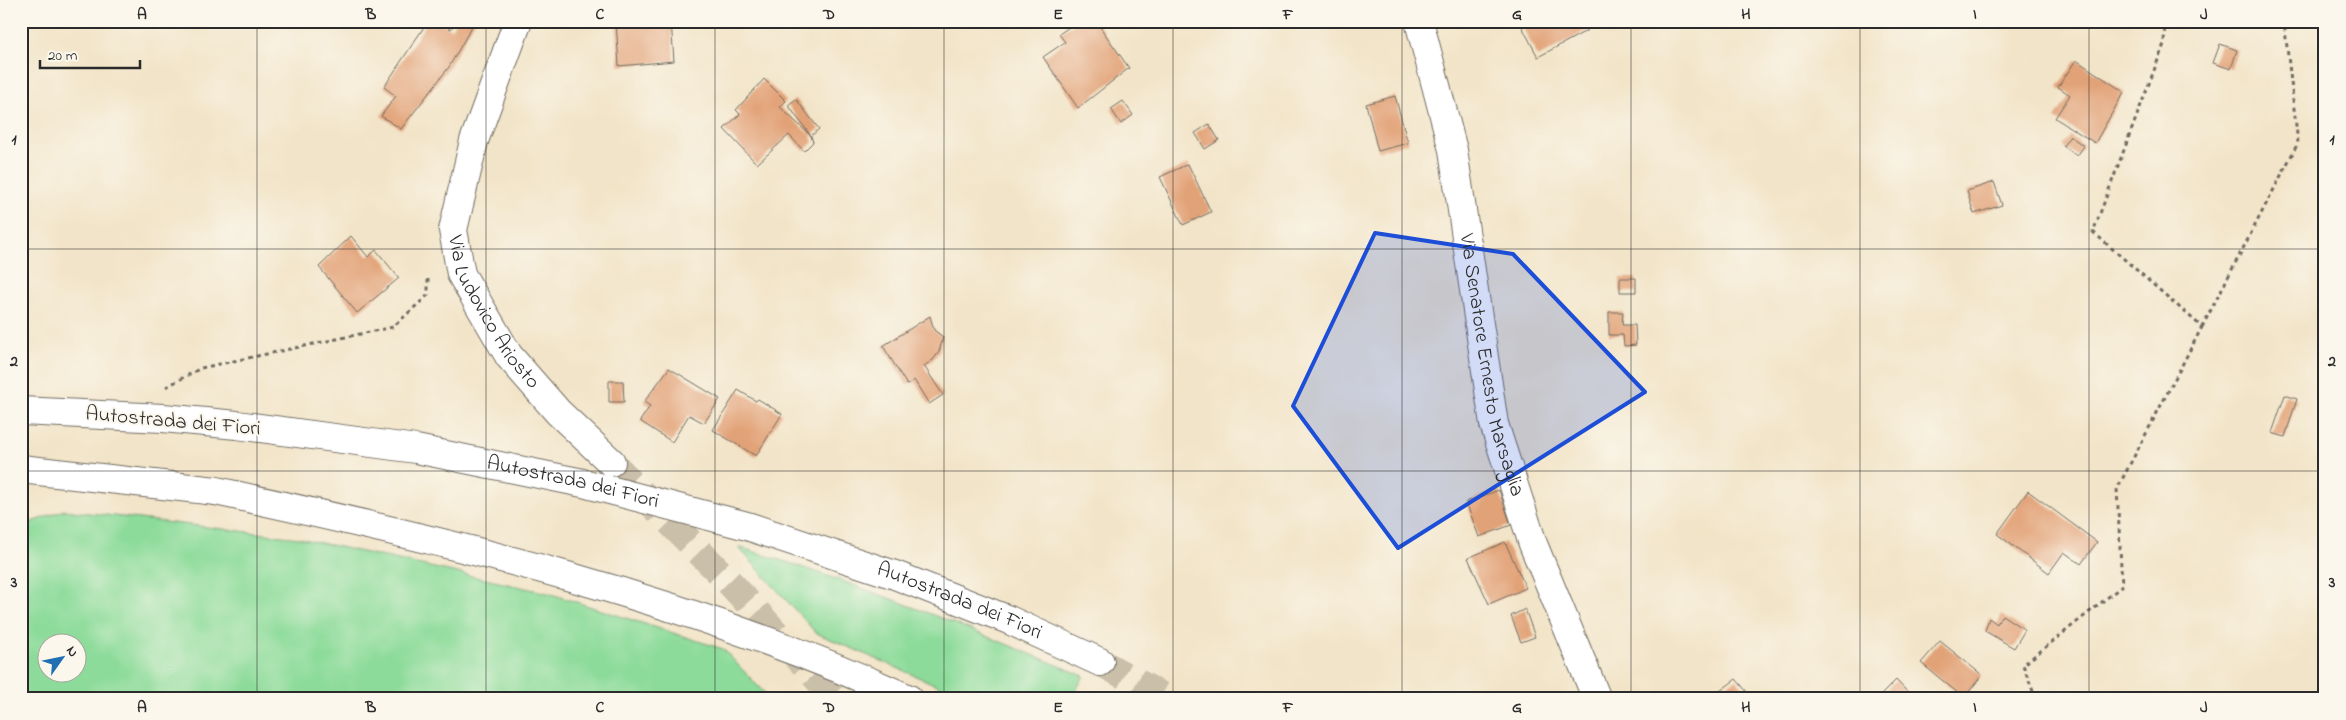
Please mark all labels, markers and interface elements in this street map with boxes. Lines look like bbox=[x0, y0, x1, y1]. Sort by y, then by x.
text: A bbox=[137, 3, 147, 27]
text: B bbox=[365, 3, 377, 27]
text: C bbox=[596, 3, 605, 27]
text: D bbox=[822, 3, 835, 27]
text: E bbox=[1053, 3, 1063, 27]
text: F bbox=[1282, 3, 1294, 27]
text: G bbox=[1512, 3, 1522, 27]
text: H bbox=[1741, 3, 1751, 27]
text: I bbox=[1973, 3, 1977, 27]
text: J bbox=[2200, 3, 2208, 27]
scale bar bbox=[40, 38, 140, 70]
text: 20 m bbox=[48, 45, 78, 67]
text: 1 bbox=[11, 128, 17, 152]
text: 1 bbox=[2329, 128, 2335, 152]
street label: Via Senatore Ernesto Marsaglia bbox=[1451, 230, 1532, 500]
street label: Via Ludovico Ariosto bbox=[439, 232, 547, 396]
text: 2 bbox=[9, 350, 18, 374]
text: 2 bbox=[2327, 350, 2336, 374]
street label: Autostrada dei Fiori bbox=[84, 399, 262, 445]
street label: Autostrada dei Fiori bbox=[484, 449, 662, 517]
street label: Autostrada dei Fiori bbox=[873, 555, 1047, 648]
text: 3 bbox=[10, 571, 18, 595]
text: 3 bbox=[2328, 571, 2336, 595]
north arrow bbox=[38, 632, 88, 682]
text: N bbox=[60, 642, 83, 661]
text: A bbox=[137, 696, 147, 720]
text: B bbox=[365, 696, 377, 720]
text: C bbox=[596, 696, 605, 720]
text: D bbox=[822, 696, 835, 720]
text: E bbox=[1053, 696, 1063, 720]
text: F bbox=[1282, 696, 1294, 720]
text: G bbox=[1512, 696, 1522, 720]
text: H bbox=[1741, 696, 1751, 720]
text: I bbox=[1973, 696, 1977, 720]
text: J bbox=[2200, 696, 2208, 720]

